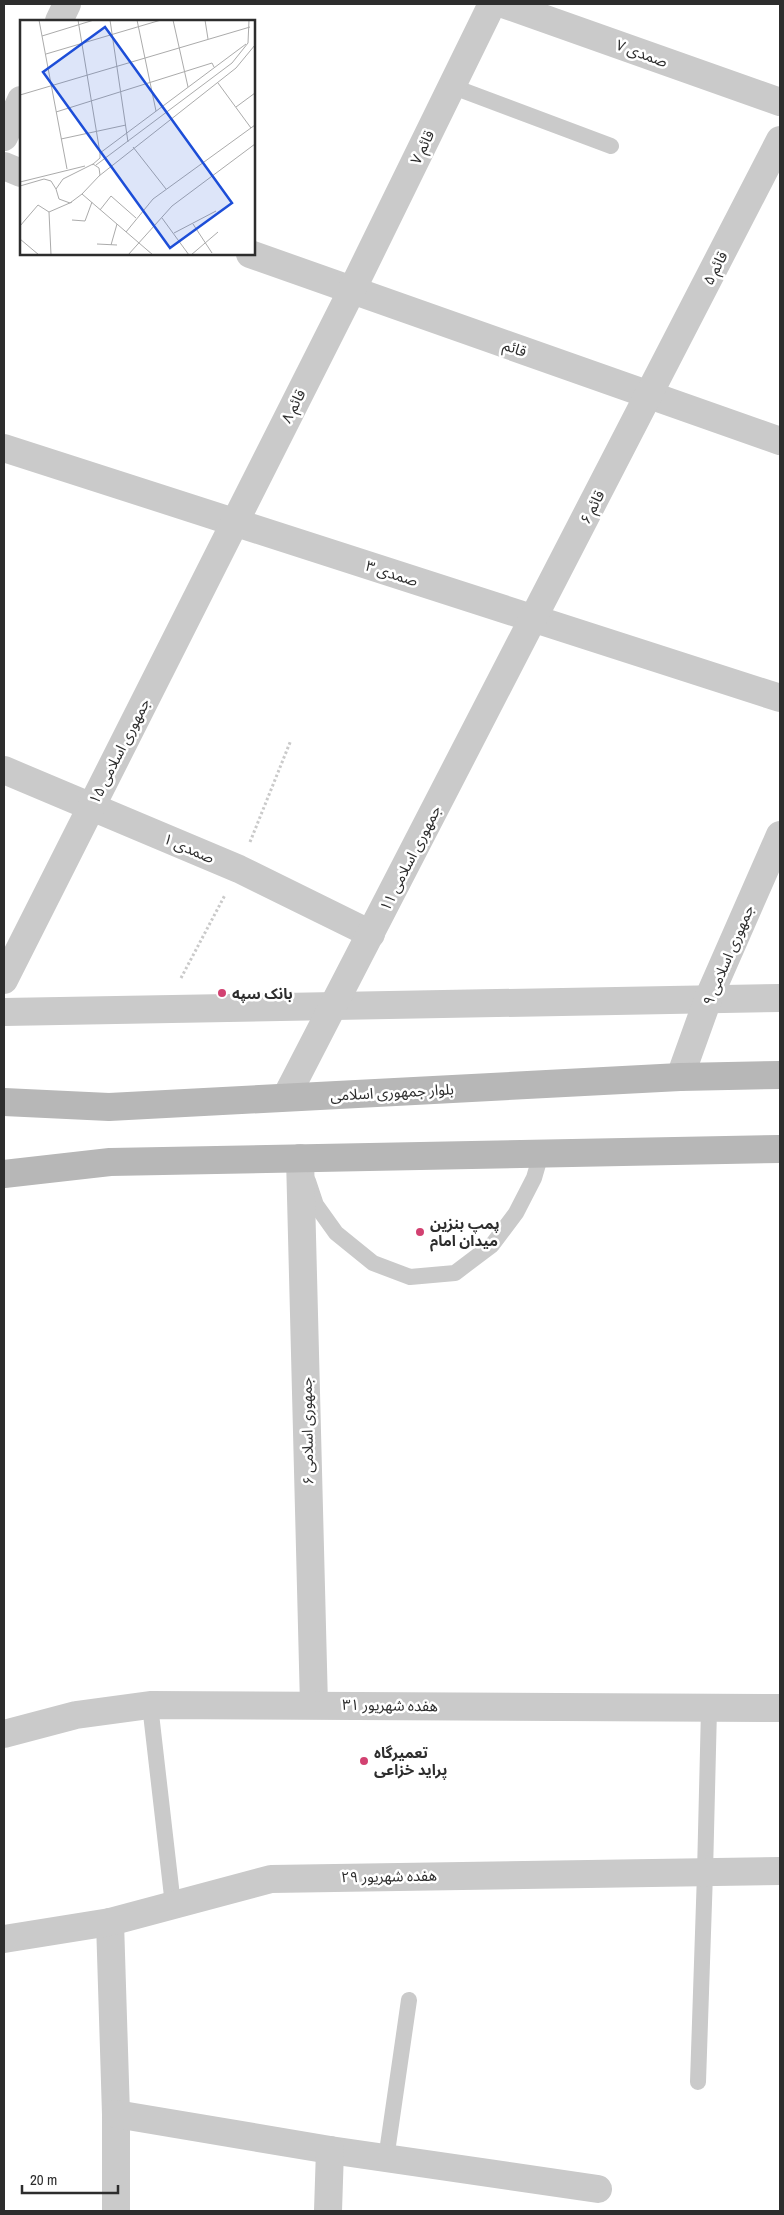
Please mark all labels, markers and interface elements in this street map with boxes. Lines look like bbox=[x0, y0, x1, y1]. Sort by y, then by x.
inset map bbox=[20, 20, 255, 255]
street label: صمدی ۷ bbox=[613, 34, 671, 72]
street label: قائم ۷ bbox=[405, 126, 440, 168]
street label: قائم ۵ bbox=[698, 247, 733, 289]
street label: قائم bbox=[500, 334, 530, 363]
street label: قائم ۸ bbox=[276, 385, 311, 427]
street label: قائم ۶ bbox=[575, 486, 610, 528]
street label: صمدی ۳ bbox=[363, 555, 421, 591]
street label: جمهوری اسلامی ۱۵ bbox=[83, 694, 155, 808]
street label: جمهوری اسلامی ۱۱ bbox=[374, 801, 446, 915]
street label: صمدی ۱ bbox=[160, 828, 218, 868]
street label: جمهوری اسلامی ۹ bbox=[697, 901, 759, 1009]
place label: بانک سپه bbox=[232, 983, 293, 1004]
marker: بانک سپه bbox=[216, 987, 228, 999]
street label: بلوار جمهوری اسلامی bbox=[330, 1078, 454, 1106]
place label: پمپ بنزین میدان امام bbox=[430, 1213, 500, 1252]
marker: پمپ بنزین میدان امام bbox=[414, 1226, 426, 1238]
street label: جمهوری اسلامی ۶ bbox=[296, 1377, 318, 1485]
street label: هفده شهریور ۳۱ bbox=[342, 1694, 438, 1716]
place label: تعمیرگاه پراید خزاعی bbox=[374, 1742, 448, 1780]
marker: تعمیرگاه پراید خزاعی bbox=[358, 1755, 370, 1767]
street label: هفده شهریور ۲۹ bbox=[341, 1865, 437, 1887]
scale bar bbox=[22, 2162, 119, 2194]
text: 20 m bbox=[30, 2169, 57, 2190]

